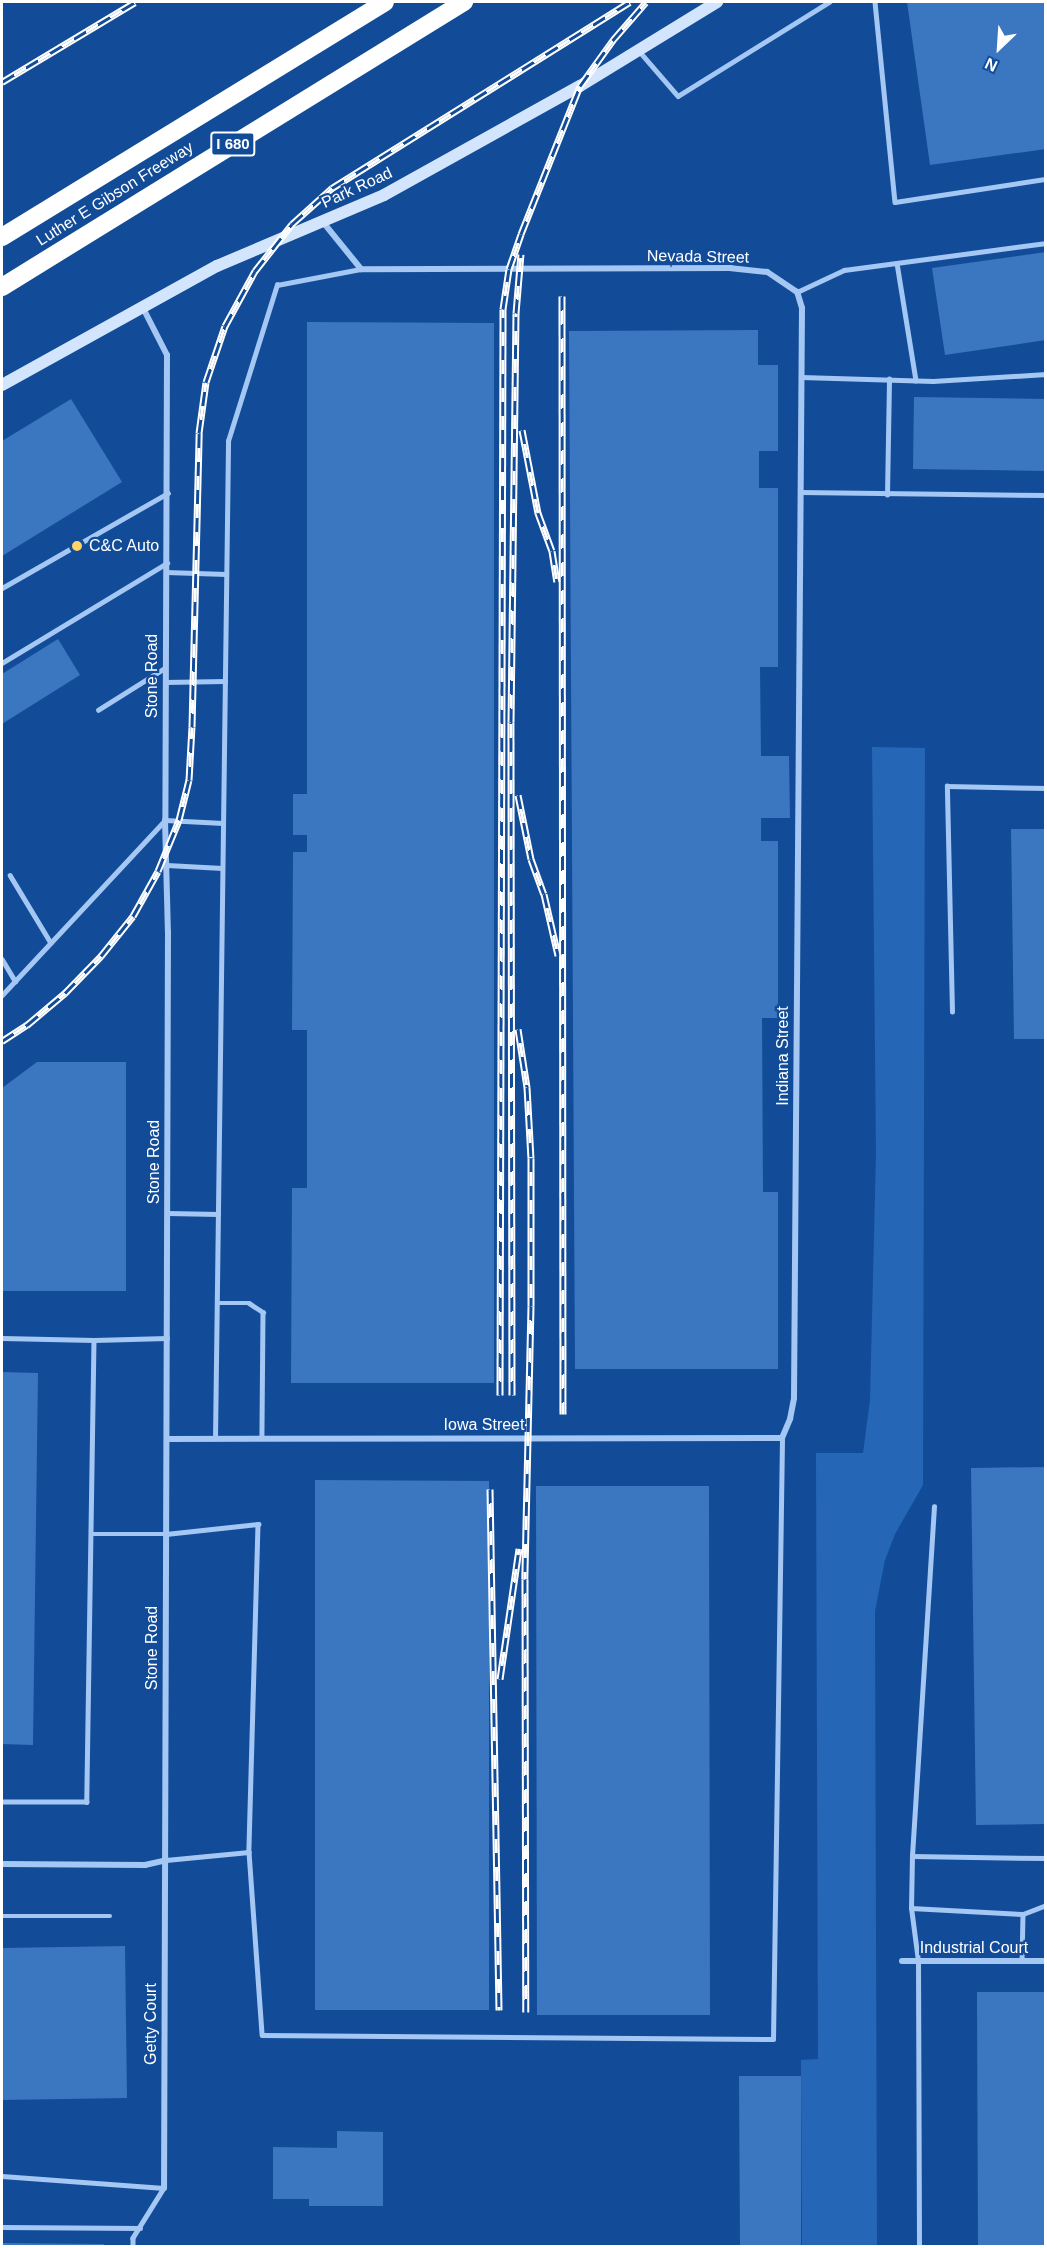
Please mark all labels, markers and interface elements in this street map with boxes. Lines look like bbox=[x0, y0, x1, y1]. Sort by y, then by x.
north arrow bbox=[969, 18, 1029, 78]
text: N bbox=[982, 55, 1000, 75]
road number: I 680 bbox=[209, 132, 257, 156]
street label: Luther E Gibson Freeway bbox=[33, 138, 197, 250]
street label: Park Road bbox=[319, 163, 395, 213]
street label: Nevada Street bbox=[647, 247, 749, 267]
place label: C&C Auto bbox=[89, 536, 160, 556]
marker: C&C Auto bbox=[70, 539, 84, 553]
street label: Stone Road bbox=[142, 634, 162, 718]
street label: Indiana Street bbox=[773, 1006, 793, 1106]
street label: Stone Road bbox=[144, 1120, 164, 1204]
street label: Iowa Street bbox=[444, 1415, 524, 1435]
street label: Stone Road bbox=[142, 1606, 162, 1690]
street label: Industrial Court bbox=[920, 1938, 1028, 1958]
street label: Getty Court bbox=[141, 1983, 161, 2065]

